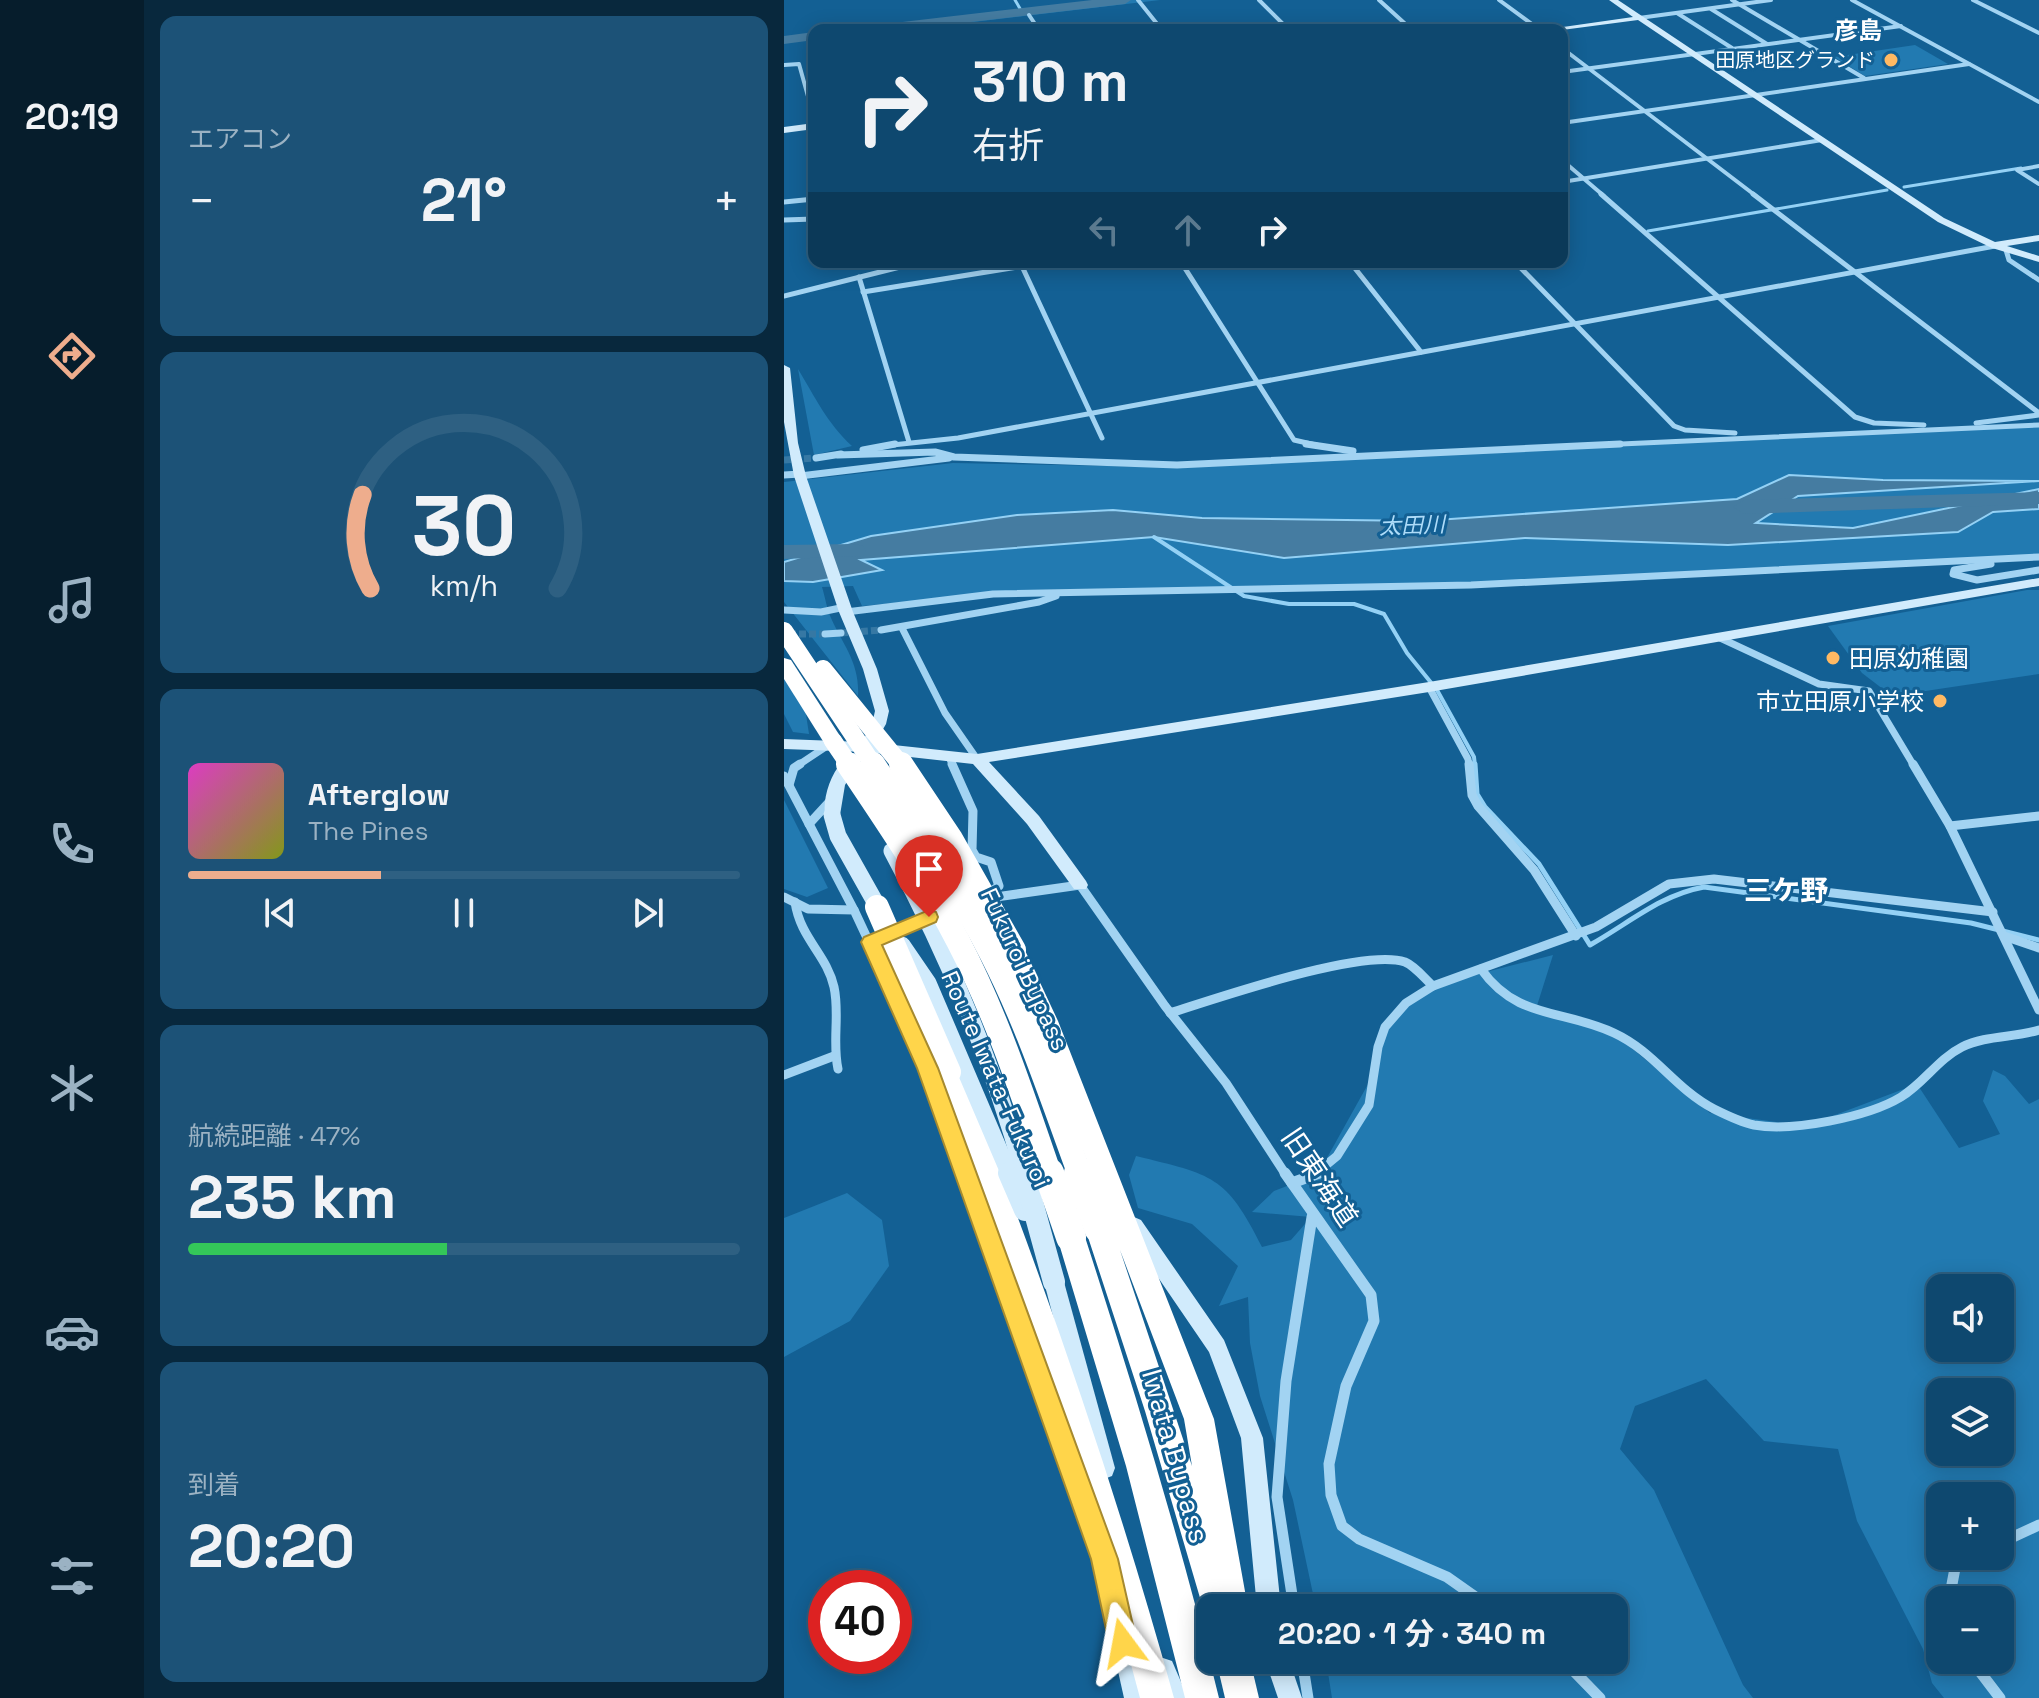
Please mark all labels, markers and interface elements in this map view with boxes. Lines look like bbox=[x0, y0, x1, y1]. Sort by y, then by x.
district label: 彦島 bbox=[1834, 15, 1882, 46]
text: 310 m bbox=[972, 46, 1129, 117]
place label: 田原地区グランド bbox=[1715, 47, 1875, 73]
marker: 田原地区グランド bbox=[1882, 51, 1900, 69]
icon: right bbox=[840, 56, 944, 160]
text: 20:19 bbox=[25, 94, 119, 140]
text: エアコン bbox=[188, 122, 292, 156]
text: 右折 bbox=[972, 123, 1044, 169]
text: 21° bbox=[421, 162, 507, 239]
text: − bbox=[188, 173, 215, 229]
text: + bbox=[713, 173, 740, 229]
icon: left bbox=[1082, 208, 1126, 252]
icon: ahead bbox=[1166, 208, 1210, 252]
icon: right bbox=[1250, 208, 1294, 252]
icon: directions bbox=[44, 328, 100, 384]
text: 30 bbox=[412, 472, 516, 578]
water label: 太田川 bbox=[1379, 510, 1447, 540]
text: km/h bbox=[430, 568, 498, 604]
icon: music bbox=[44, 572, 100, 628]
place label: 田原幼稚園 bbox=[1849, 643, 1969, 674]
marker: 田原幼稚園 bbox=[1824, 649, 1842, 667]
place label: 市立田原小学校 bbox=[1756, 686, 1924, 717]
marker: 市立田原小学校 bbox=[1931, 692, 1949, 710]
text: Afterglow bbox=[308, 775, 450, 814]
text: The Pines bbox=[308, 814, 428, 848]
icon: phone bbox=[44, 816, 100, 872]
pin bbox=[895, 835, 963, 917]
icon: arrive bbox=[907, 847, 951, 891]
district label: 三ケ野 bbox=[1744, 872, 1828, 908]
street label: Fukuroi Bypass bbox=[974, 883, 1076, 1055]
icon: previous bbox=[258, 891, 302, 935]
icon: pause bbox=[442, 891, 486, 935]
icon: next bbox=[626, 891, 670, 935]
street label: Route Iwata-Fukuroi bbox=[934, 966, 1058, 1192]
icon: climate bbox=[44, 1060, 100, 1116]
text: 航続距離 · 47% bbox=[188, 1119, 360, 1153]
street label: 旧東海道 bbox=[1274, 1121, 1366, 1233]
text: 235 km bbox=[188, 1159, 396, 1236]
map controls bbox=[1926, 1274, 2014, 1674]
button: sound bbox=[1926, 1274, 2014, 1362]
icon: car bbox=[44, 1304, 100, 1360]
street label: Iwata Bypass bbox=[1134, 1365, 1218, 1547]
button: layers bbox=[1926, 1378, 2014, 1466]
text: 到着 bbox=[188, 1468, 240, 1502]
button: + bbox=[1926, 1482, 2014, 1570]
text: 20:20 bbox=[188, 1508, 355, 1585]
icon: filters bbox=[44, 1548, 100, 1604]
speed limit sign: 40 bbox=[808, 1570, 912, 1674]
button: − bbox=[1926, 1586, 2014, 1674]
position arrow bbox=[1081, 1601, 1165, 1685]
text: 20:20 · 1 分 · 340 m bbox=[1278, 1614, 1546, 1653]

